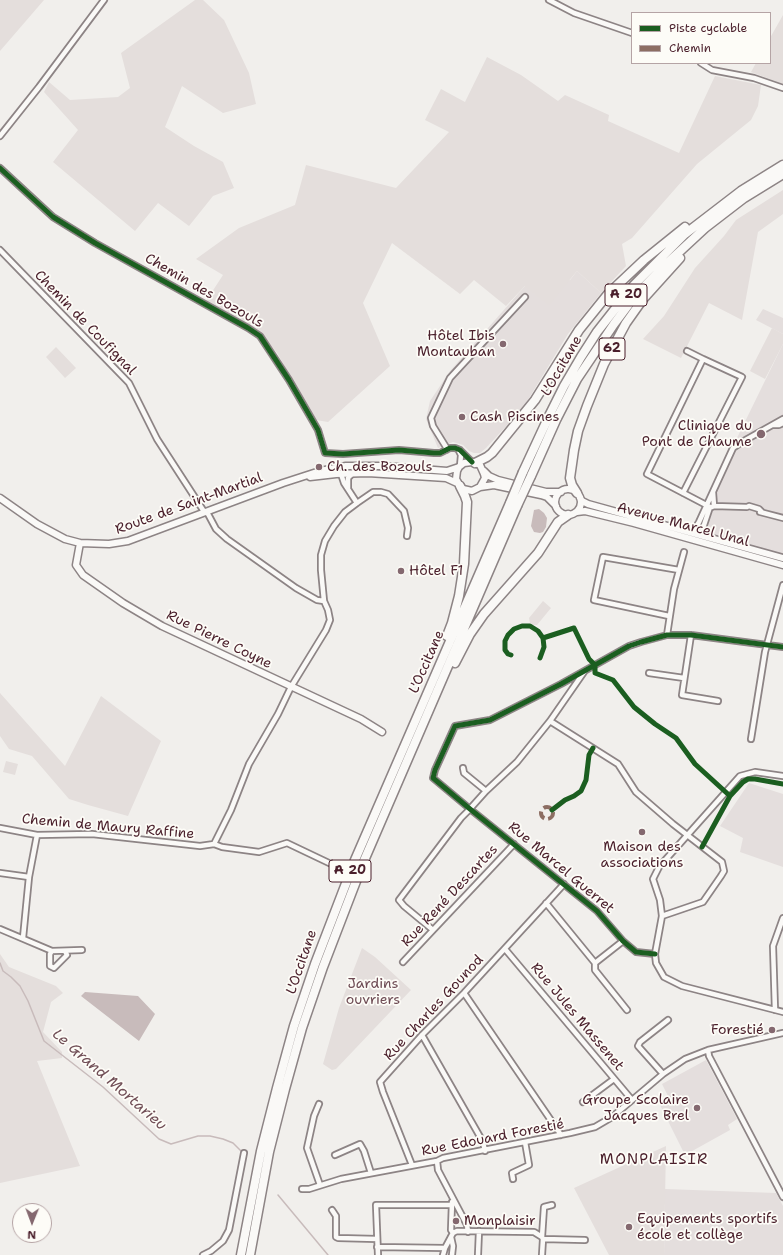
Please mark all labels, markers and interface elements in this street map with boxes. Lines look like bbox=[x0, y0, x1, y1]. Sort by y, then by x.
legend bbox=[631, 12, 771, 64]
text: Piste cyclable bbox=[669, 20, 747, 36]
text: Chemin bbox=[669, 40, 711, 56]
street label: Chemin des Bozouls bbox=[142, 250, 266, 332]
street label: Chemin de Coufignal bbox=[31, 267, 139, 379]
road number: A 20 bbox=[605, 284, 647, 306]
place label: Hôtel Ibis Montauban bbox=[417, 328, 495, 360]
street label: L'Occitane bbox=[538, 333, 586, 399]
road number: 62 bbox=[599, 338, 625, 360]
marker: Hôtel Ibis Montauban bbox=[498, 339, 508, 349]
place label: Cash Piscines bbox=[470, 409, 559, 425]
marker: Cash Piscines bbox=[457, 412, 467, 422]
place label: Clinique du Pont de Chaume bbox=[642, 418, 752, 450]
marker: Clinique du Pont de Chaume bbox=[755, 428, 767, 440]
place label: Ch. des Bozouls bbox=[327, 459, 433, 475]
marker: Ch. des Bozouls bbox=[314, 462, 324, 472]
street label: Route de Saint-Martial bbox=[113, 470, 265, 538]
street label: Avenue Marcel Unal bbox=[615, 499, 751, 551]
place label: Hôtel F1 bbox=[409, 563, 463, 579]
marker: Hôtel F1 bbox=[396, 566, 406, 576]
street label: Rue Pierre Coyne bbox=[164, 607, 274, 673]
street label: L'Occitane bbox=[406, 628, 448, 696]
street label: Chemin de Maury Raffine bbox=[21, 811, 195, 843]
street label: Rue Marcel Guerret bbox=[504, 819, 618, 917]
marker: Maison des associations bbox=[637, 827, 647, 837]
place label: Maison des associations bbox=[601, 839, 683, 872]
street label: Rue René Descartes bbox=[398, 841, 502, 951]
road number: A 20 bbox=[329, 860, 371, 882]
street label: L'Occitane bbox=[283, 928, 321, 996]
street label: Rue Charles Gounod bbox=[381, 952, 487, 1064]
street label: Rue Jules Massenet bbox=[527, 960, 627, 1074]
park label: Jardins ouvriers bbox=[346, 976, 400, 1008]
place label: Forestié bbox=[711, 1022, 764, 1038]
marker: Forestié bbox=[767, 1025, 777, 1035]
water label: Le Grand Mortarieu bbox=[48, 1026, 170, 1134]
place label: Groupe Scolaire Jacques Brel bbox=[582, 1092, 689, 1124]
marker: Groupe Scolaire Jacques Brel bbox=[692, 1103, 702, 1113]
street label: Rue Edouard Forestié bbox=[420, 1116, 566, 1160]
district label: MONPLAISIR bbox=[600, 1151, 708, 1169]
north arrow bbox=[12, 1203, 52, 1243]
place label: Equipements sportifs école et collège bbox=[637, 1211, 778, 1244]
place label: Monplaisir bbox=[464, 1213, 536, 1229]
marker: Monplaisir bbox=[451, 1216, 461, 1226]
marker: Equipements sportifs école et collège bbox=[624, 1222, 634, 1232]
text: N bbox=[27, 1227, 36, 1242]

